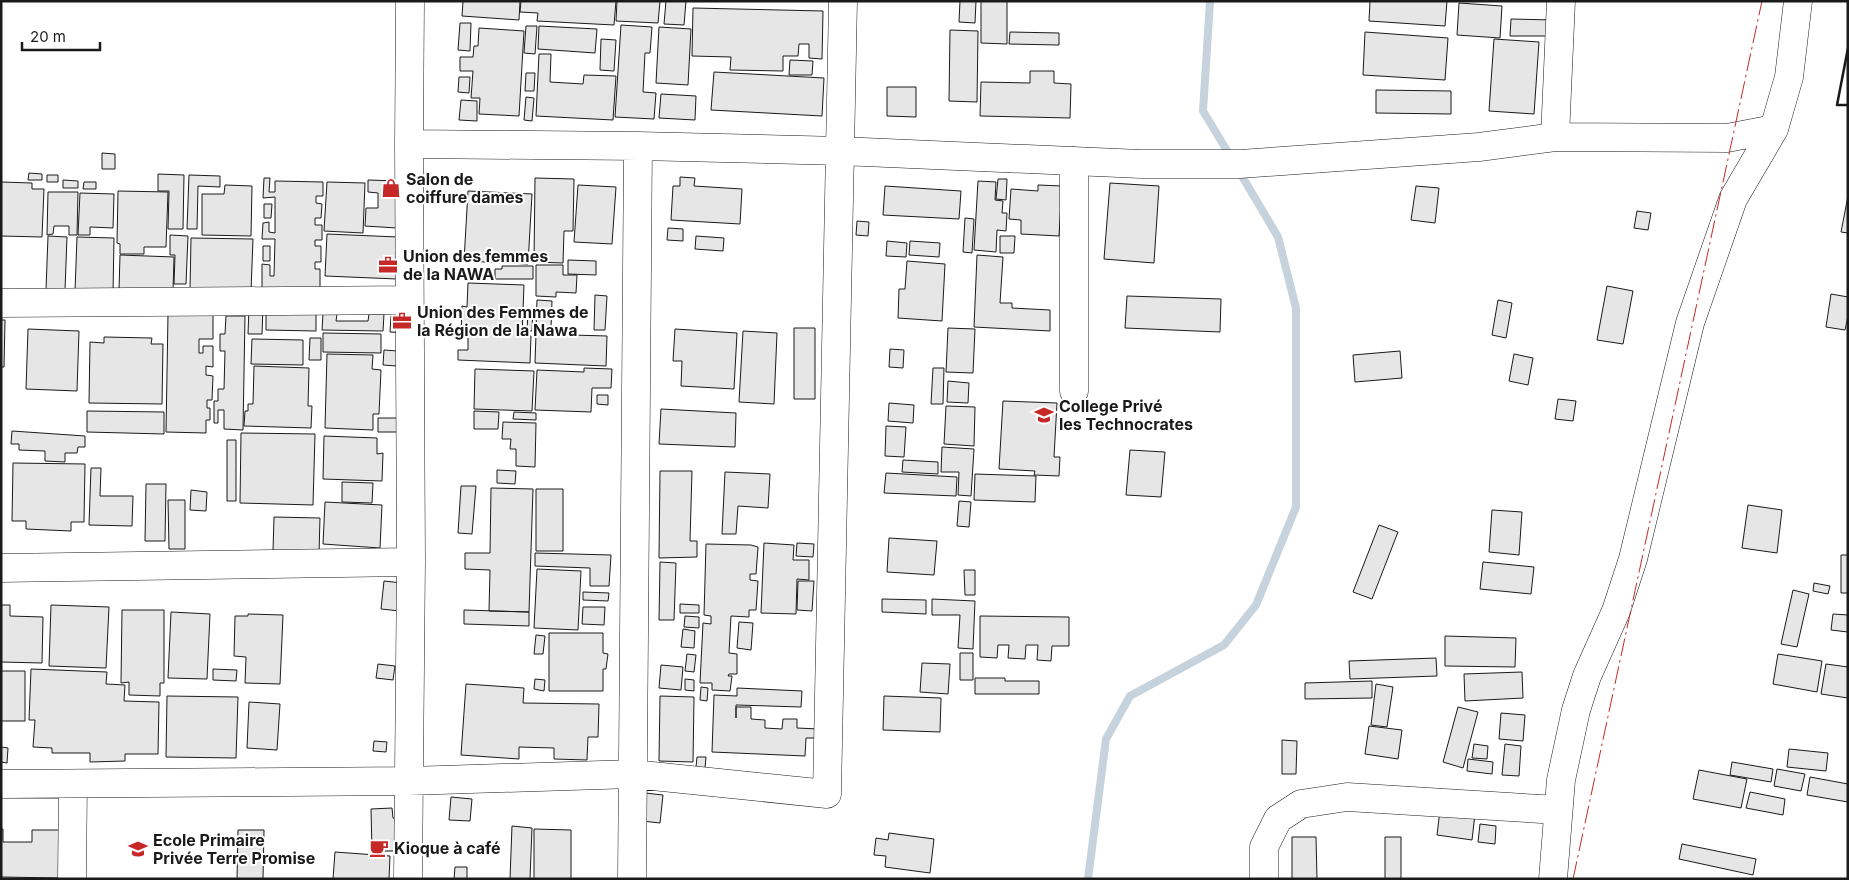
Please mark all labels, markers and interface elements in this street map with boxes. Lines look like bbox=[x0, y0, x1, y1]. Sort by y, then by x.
scale bar bbox=[22, 20, 100, 52]
text: 20 m bbox=[30, 27, 66, 46]
place label: Salon de coiffure dames bbox=[406, 169, 524, 207]
shop icon: Salon de coiffure dames bbox=[380, 177, 402, 199]
place label: Union des femmes de la NAWA bbox=[403, 246, 548, 284]
office icon: Union des femmes de la NAWA bbox=[377, 254, 399, 276]
place label: Union des Femmes de la Région de la Nawa bbox=[417, 302, 589, 340]
office icon: Union des Femmes de la Région de la Nawa bbox=[391, 310, 413, 332]
place label: College Privé les Technocrates bbox=[1059, 396, 1193, 434]
school or university icon: College Privé les Technocrates bbox=[1033, 404, 1055, 426]
place label: Ecole Primaire Privée Terre Promise bbox=[153, 830, 315, 868]
cafe icon: Kioque à café bbox=[368, 837, 390, 859]
school or university icon: Ecole Primaire Privée Terre Promise bbox=[127, 838, 149, 860]
place label: Kioque à café bbox=[394, 838, 501, 858]

